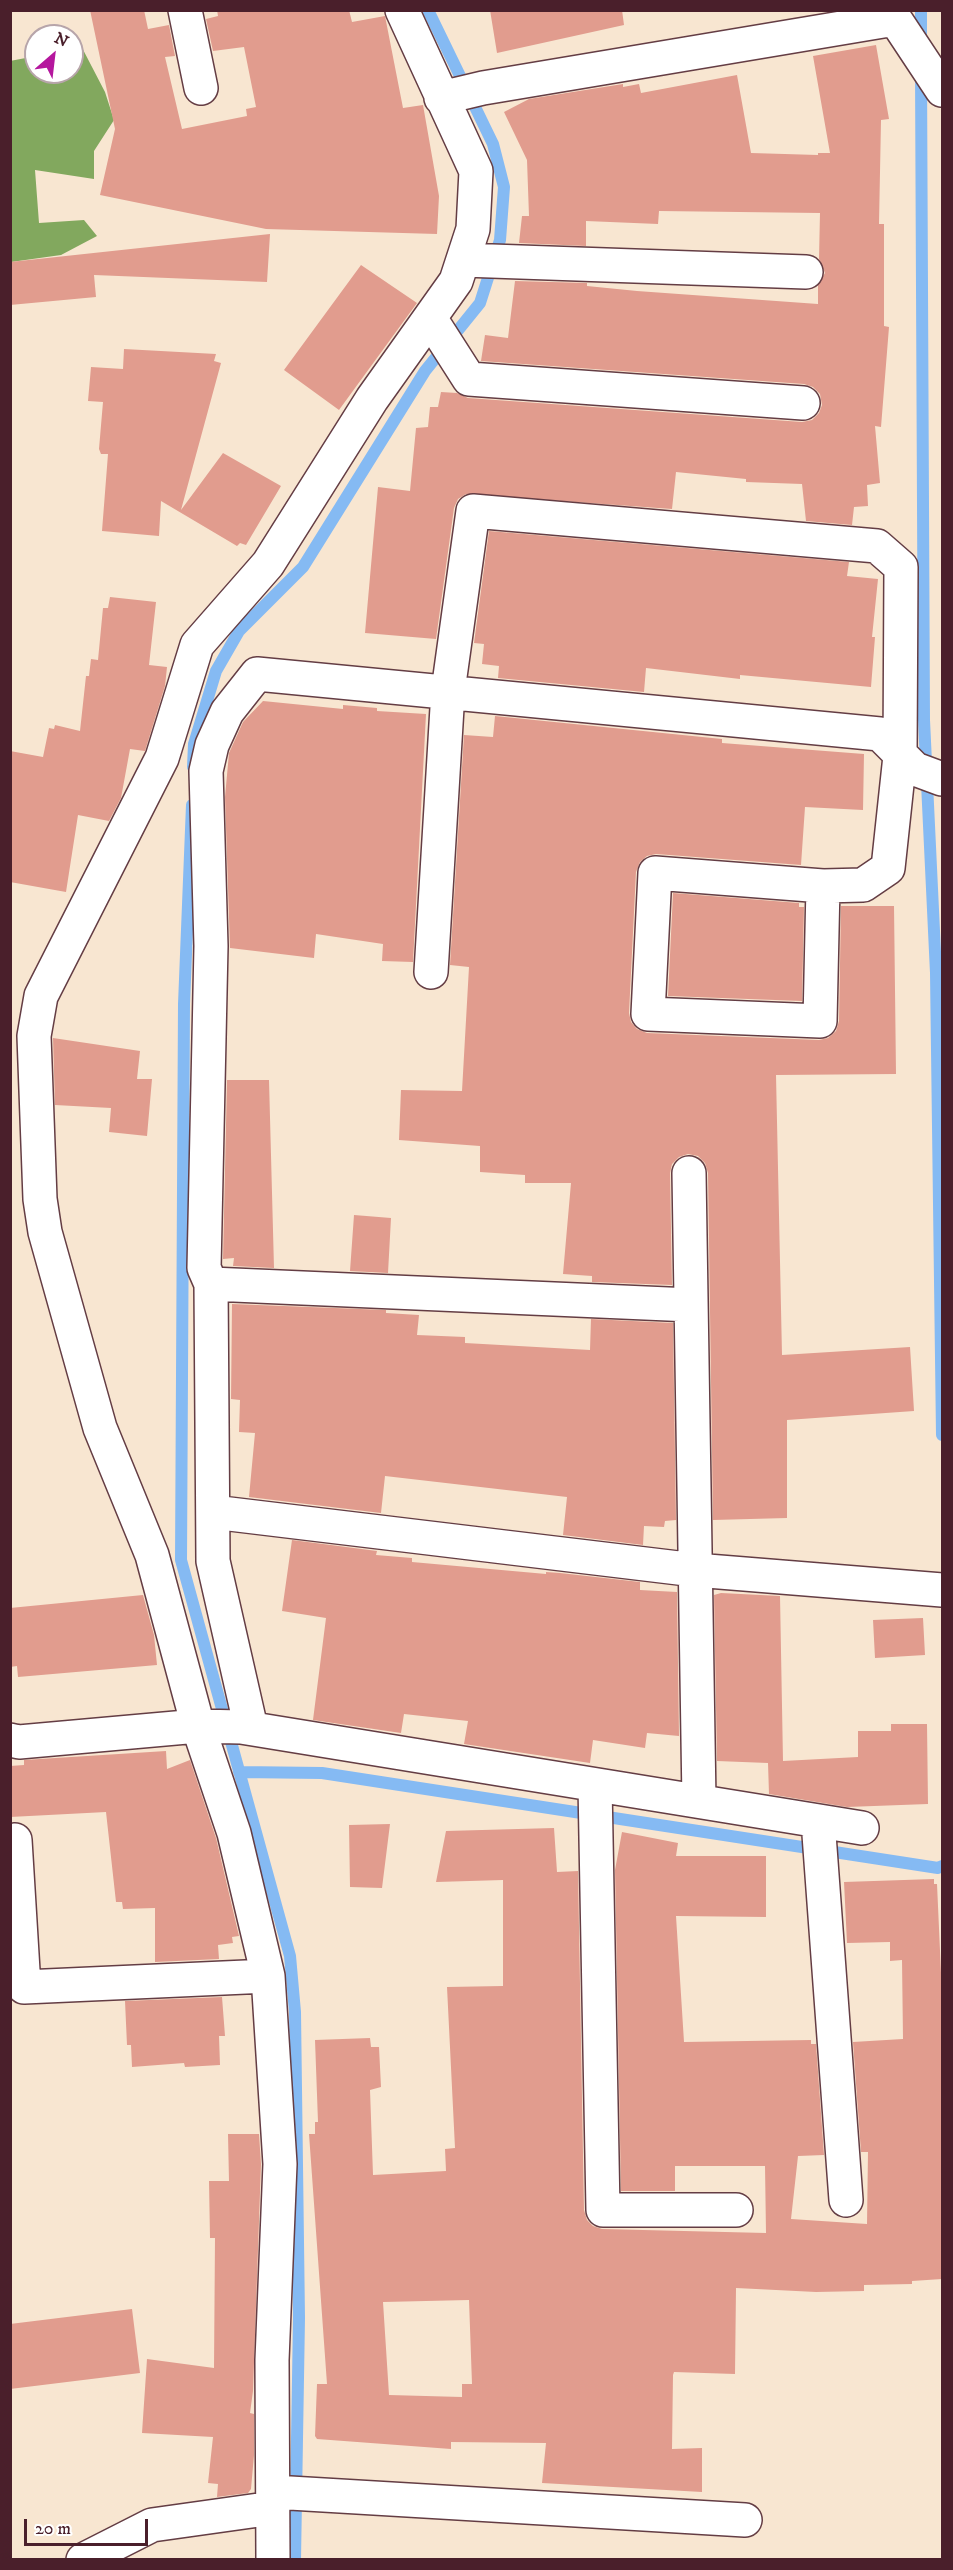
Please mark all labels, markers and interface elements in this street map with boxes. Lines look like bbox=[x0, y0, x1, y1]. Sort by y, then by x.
north arrow bbox=[24, 24, 84, 84]
text: N bbox=[51, 28, 72, 52]
scale bar bbox=[27, 2507, 152, 2545]
text: 20 m bbox=[35, 2518, 71, 2540]

